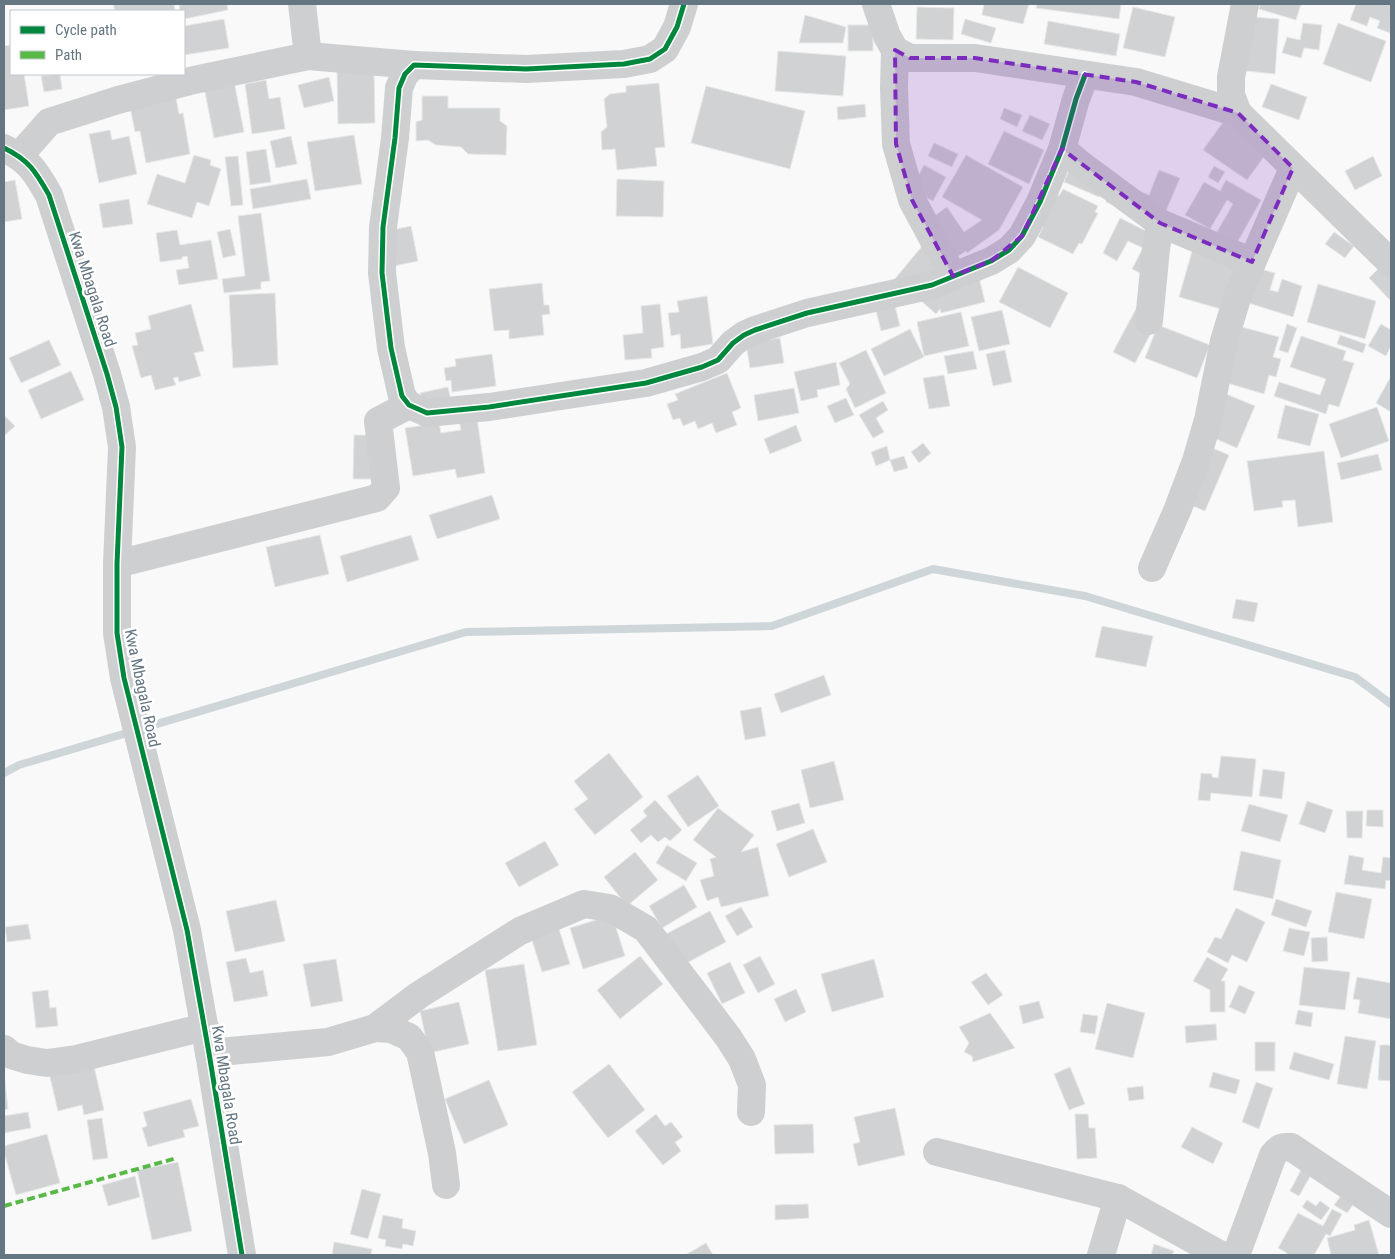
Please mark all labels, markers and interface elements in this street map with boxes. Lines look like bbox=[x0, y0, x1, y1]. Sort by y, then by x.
legend bbox=[10, 10, 185, 75]
text: Cycle path bbox=[55, 21, 117, 39]
text: Path bbox=[55, 46, 82, 64]
street label: Kwa Mbagala Road bbox=[65, 229, 120, 349]
street label: Kwa Mbagala Road bbox=[121, 627, 164, 749]
street label: Kwa Mbagala Road bbox=[208, 1024, 245, 1146]

